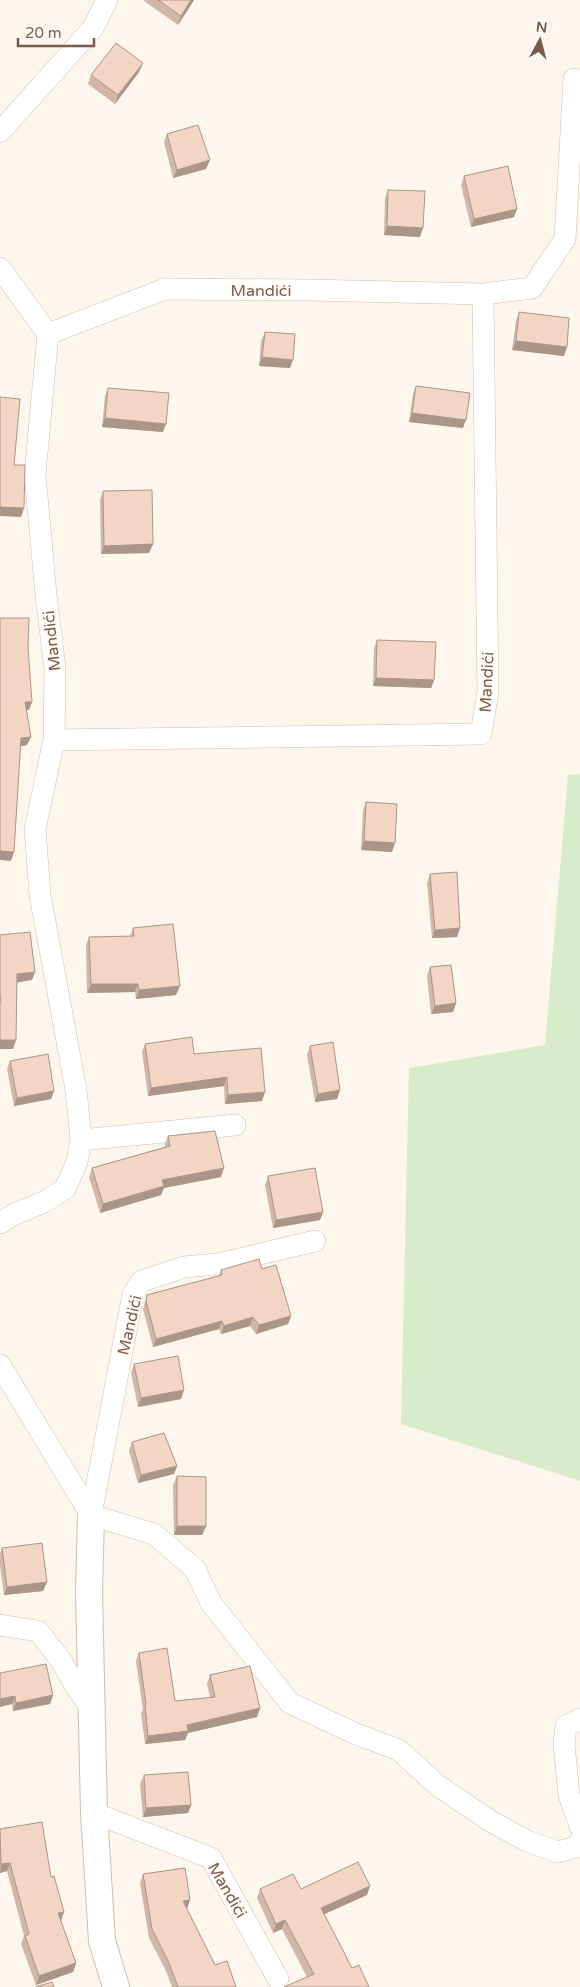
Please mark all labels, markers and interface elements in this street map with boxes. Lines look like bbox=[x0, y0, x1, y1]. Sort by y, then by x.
scale bar bbox=[18, 15, 94, 47]
north arrow bbox=[515, 15, 565, 65]
text: N bbox=[535, 18, 548, 37]
text: 20 m bbox=[25, 24, 62, 42]
street label: Mandići bbox=[231, 281, 291, 301]
street label: Mandići bbox=[39, 610, 65, 672]
street label: Mandići bbox=[475, 651, 499, 713]
street label: Mandići bbox=[113, 1293, 147, 1357]
street label: Mandići bbox=[203, 1859, 251, 1922]

